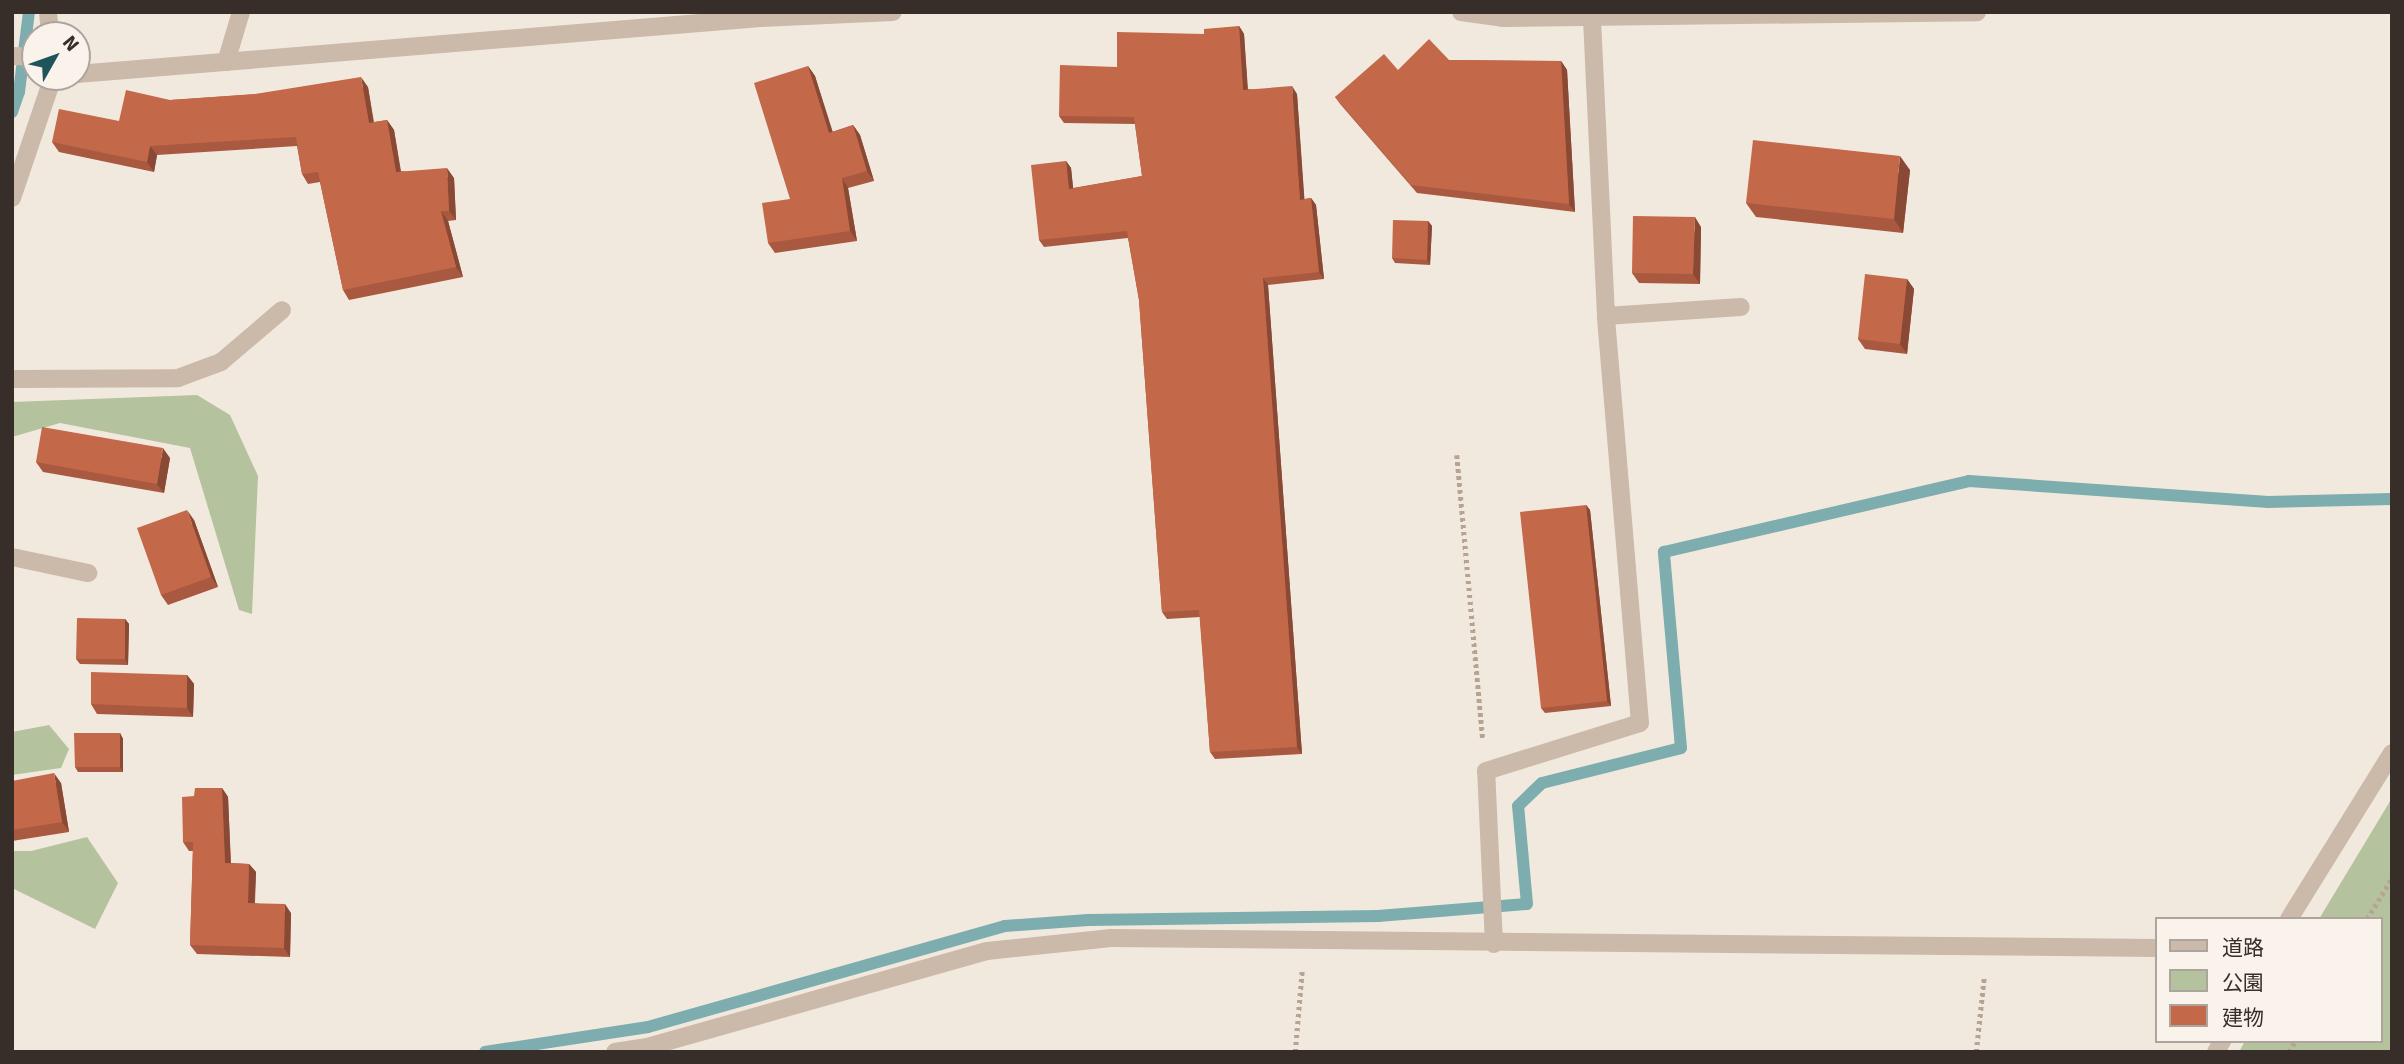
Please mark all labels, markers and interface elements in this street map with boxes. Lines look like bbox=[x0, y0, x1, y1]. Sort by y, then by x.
north arrow bbox=[21, 21, 91, 91]
text: N bbox=[57, 31, 84, 57]
legend bbox=[2156, 917, 2383, 1043]
text: 道路 bbox=[2222, 935, 2264, 961]
text: 公園 bbox=[2222, 970, 2264, 996]
text: 建物 bbox=[2222, 1005, 2264, 1031]

